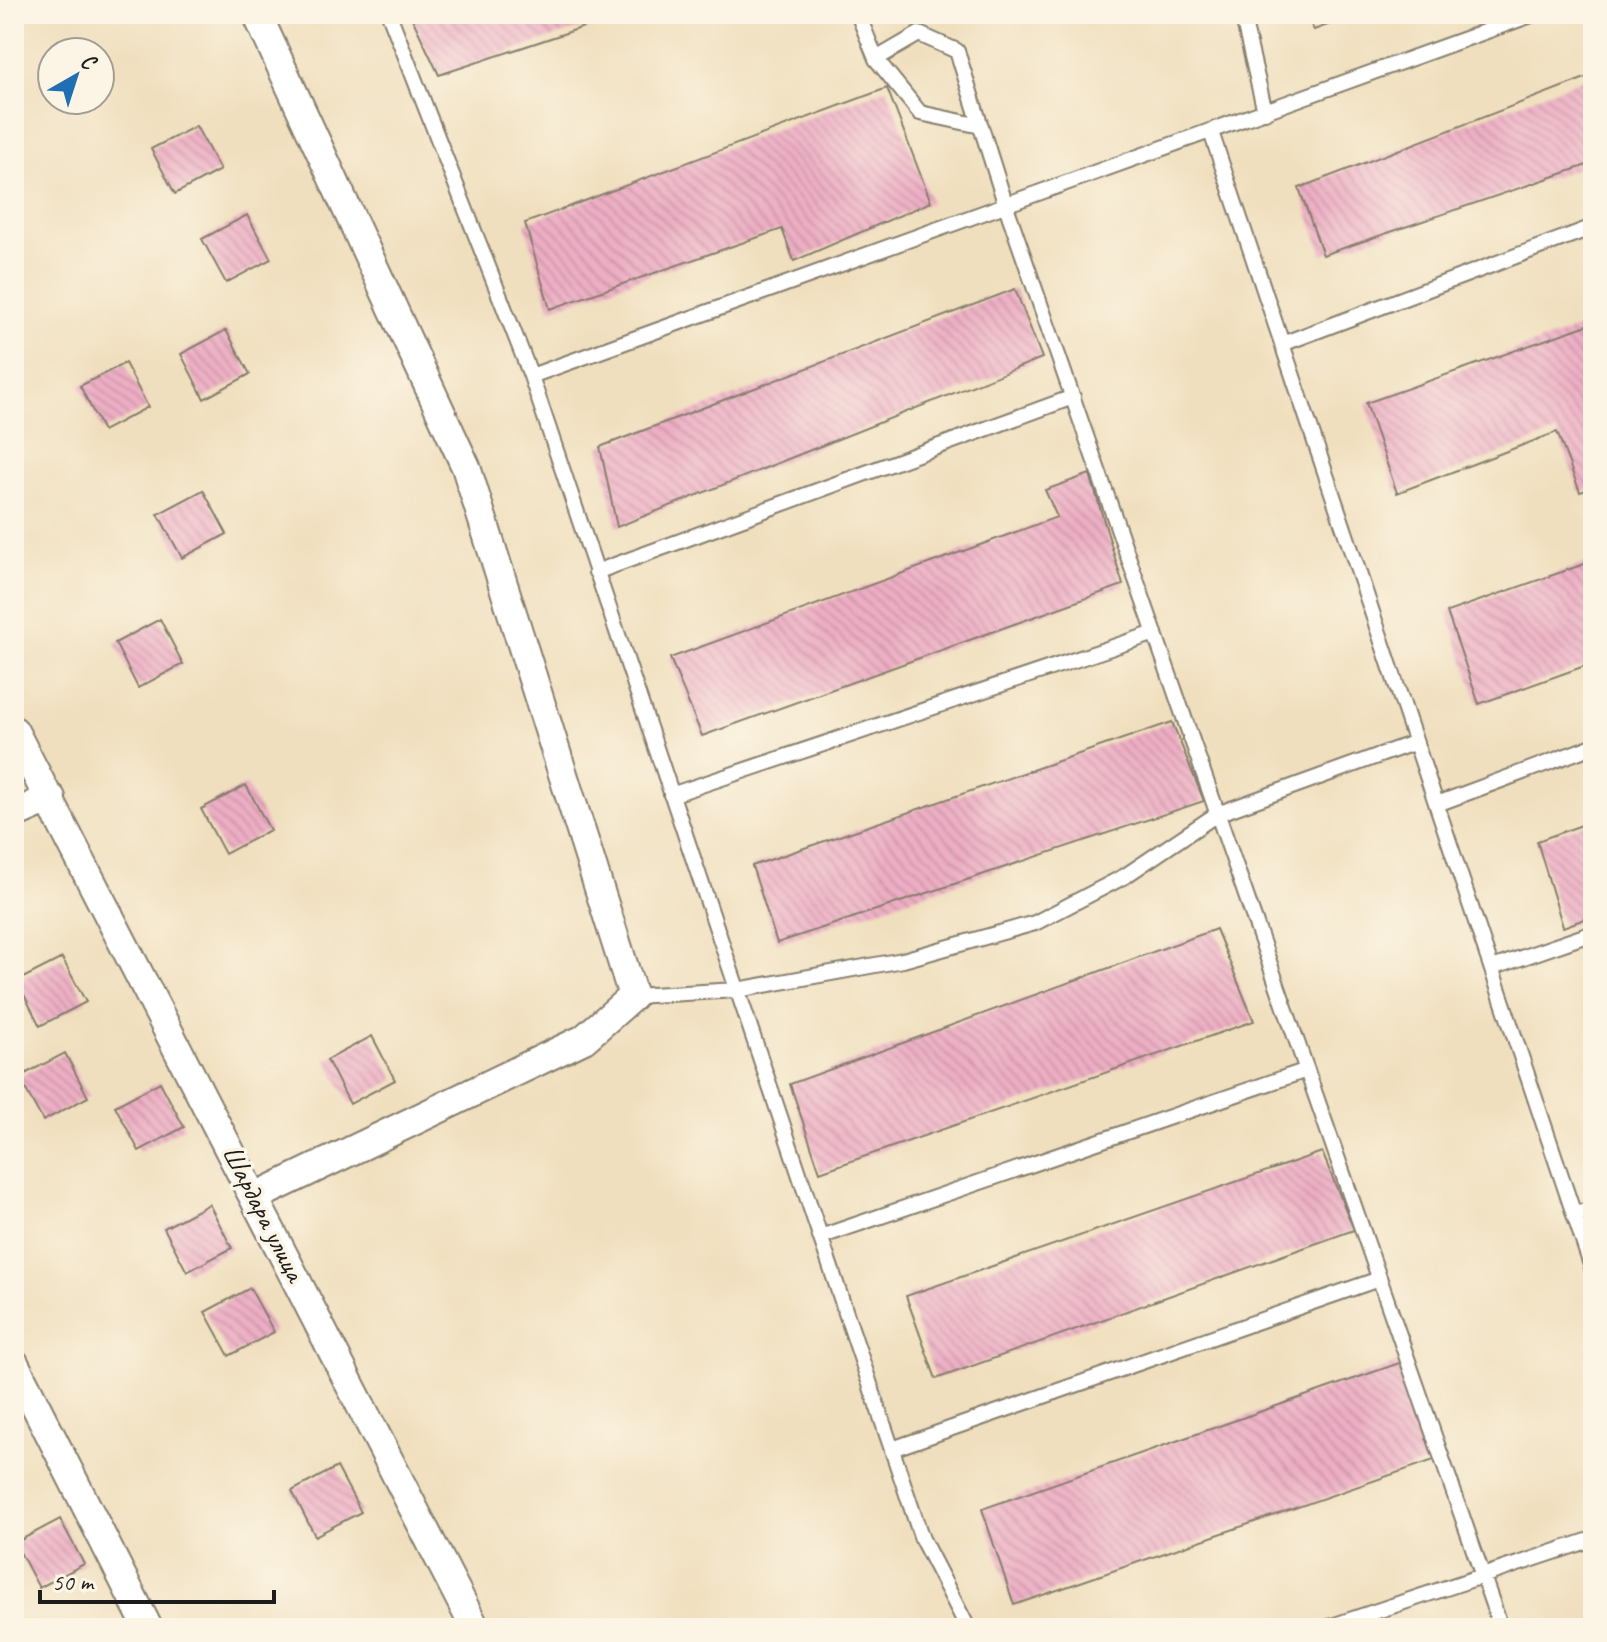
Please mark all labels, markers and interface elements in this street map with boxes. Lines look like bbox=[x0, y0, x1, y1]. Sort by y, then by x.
north arrow bbox=[36, 36, 116, 116]
text: С bbox=[75, 47, 103, 78]
street label: Шардара улица bbox=[215, 1139, 314, 1289]
scale bar bbox=[40, 1554, 274, 1604]
text: 50 m bbox=[52, 1567, 95, 1597]

